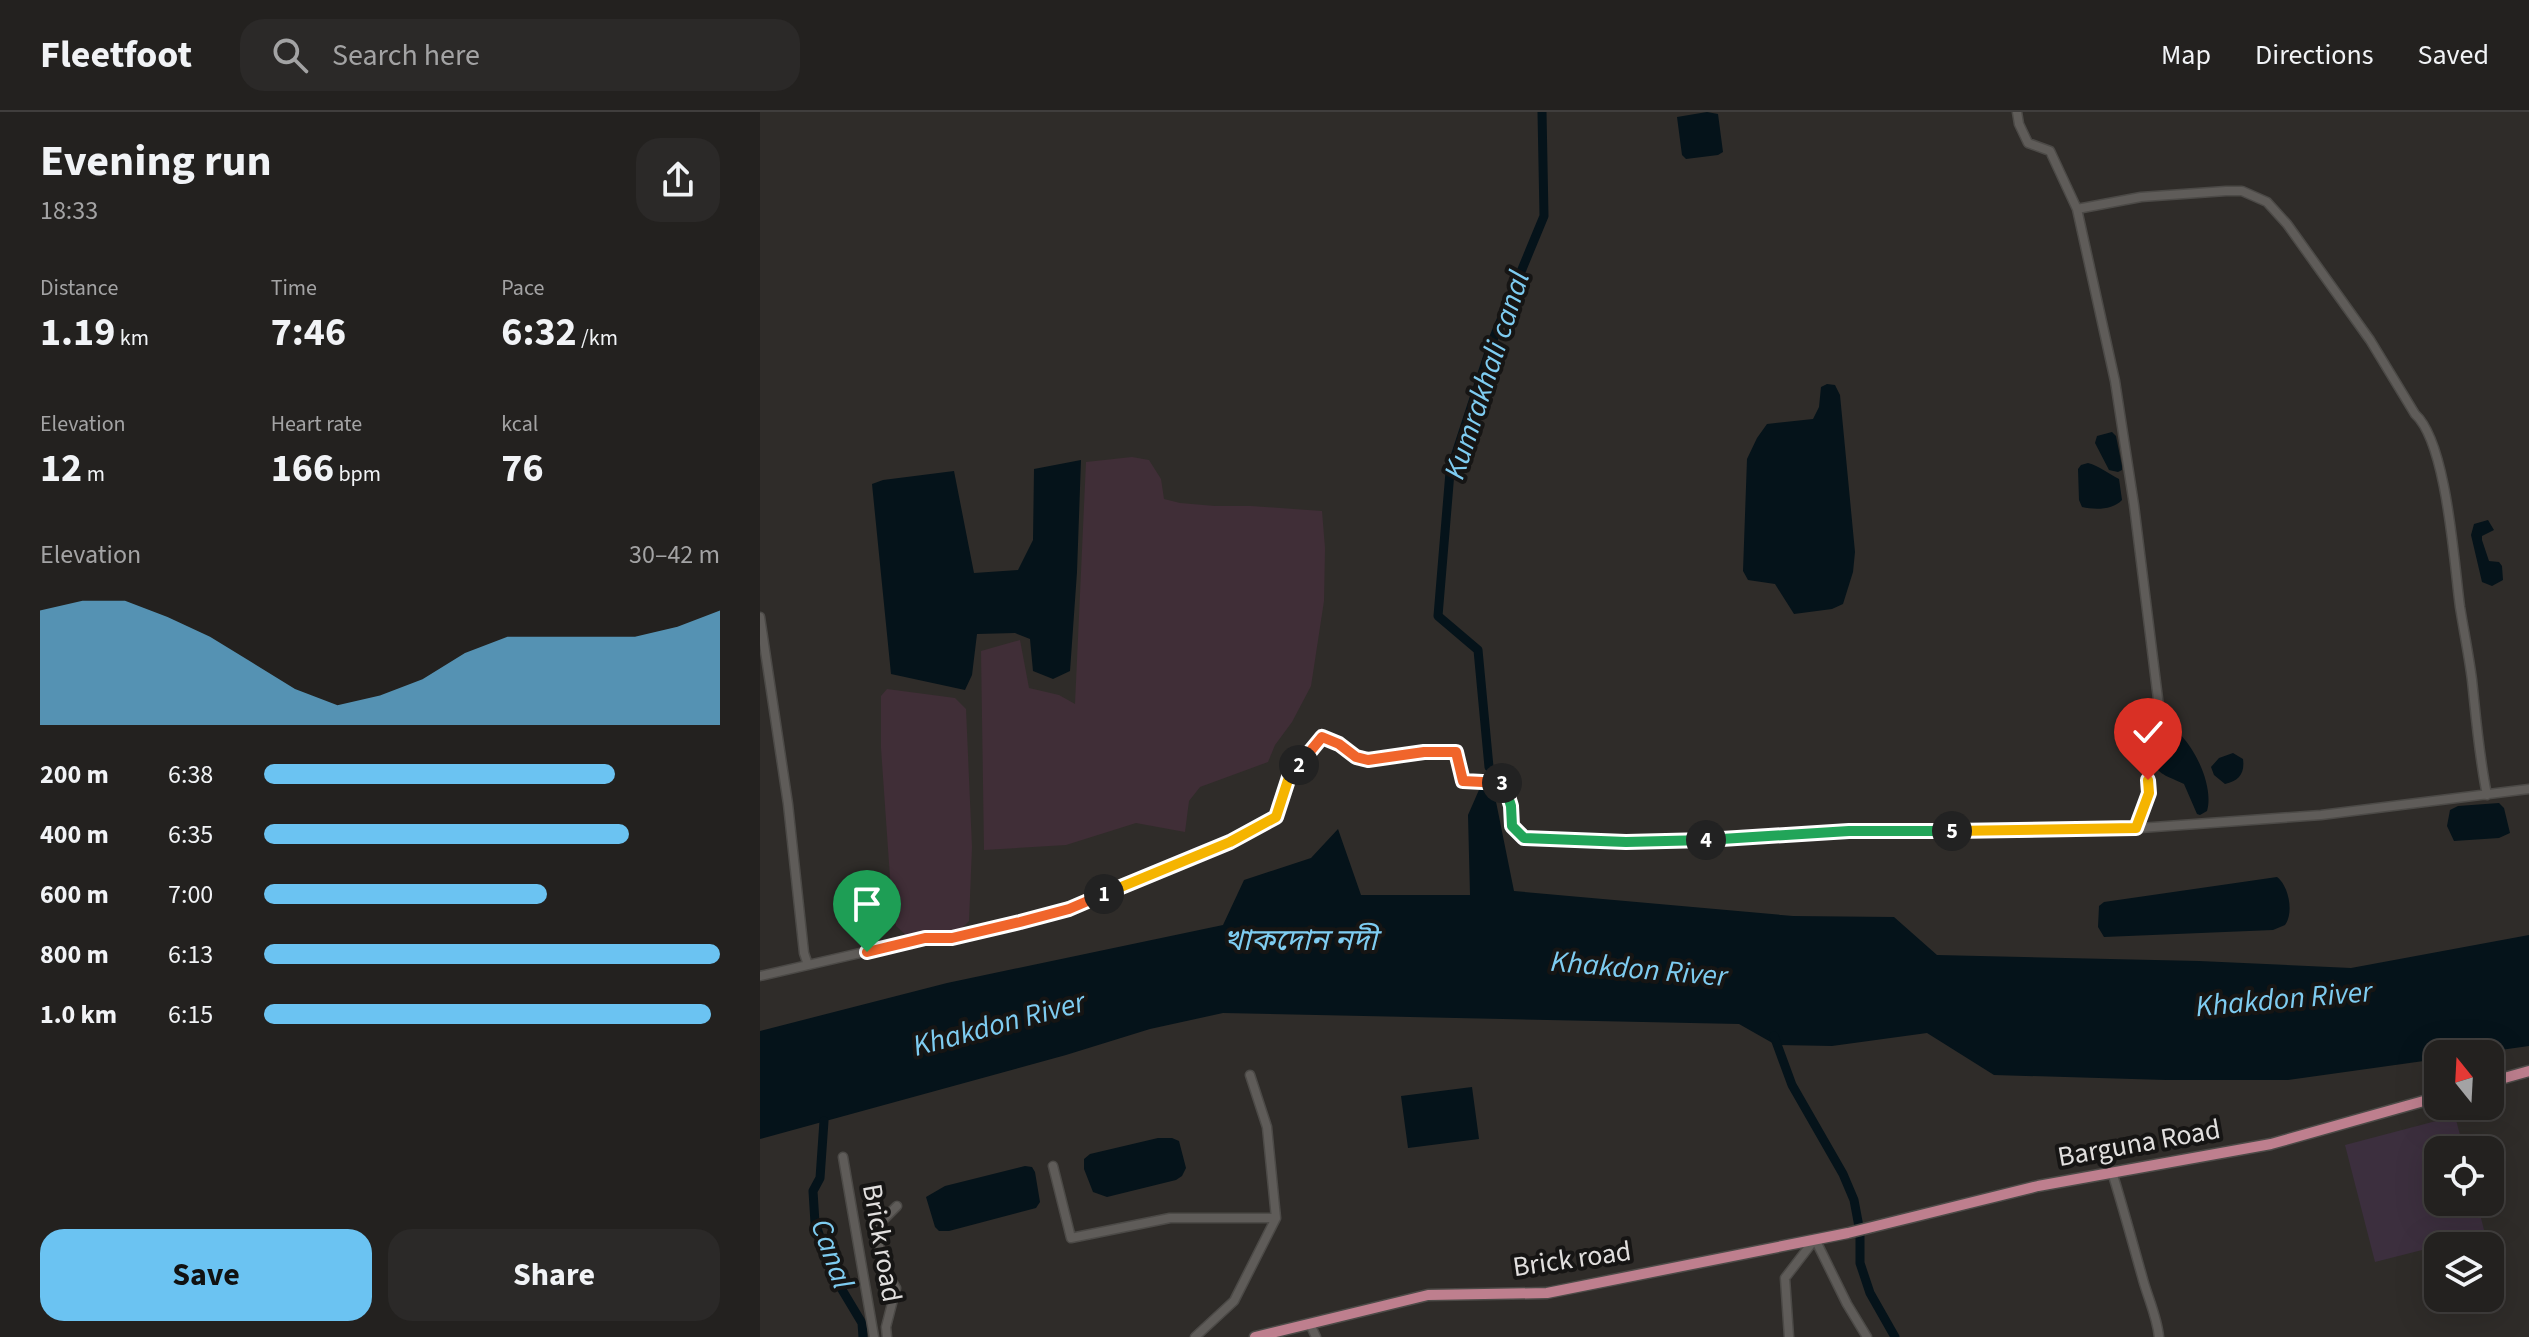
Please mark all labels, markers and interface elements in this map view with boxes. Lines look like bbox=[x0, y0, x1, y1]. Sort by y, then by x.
search box bbox=[240, 19, 800, 91]
text: Fleetfoot bbox=[40, 28, 192, 82]
icon: search bbox=[268, 33, 312, 77]
text: Search here bbox=[332, 34, 480, 77]
text: Map bbox=[2161, 35, 2211, 75]
text: Directions bbox=[2255, 35, 2374, 75]
text: Saved bbox=[2418, 35, 2489, 75]
text: Evening run bbox=[40, 130, 272, 193]
button: share bbox=[636, 138, 720, 222]
text: 18:33 bbox=[40, 192, 98, 229]
water label: Kumrakhali canal bbox=[1433, 265, 1541, 485]
text: Distance bbox=[40, 272, 118, 304]
text: Time bbox=[271, 272, 317, 304]
text: Pace bbox=[501, 272, 544, 304]
text: 1.19 bbox=[40, 304, 115, 361]
text: 7:46 bbox=[271, 304, 346, 361]
text: 6:32 bbox=[501, 304, 577, 361]
text: km bbox=[115, 322, 149, 354]
text: /km bbox=[577, 322, 618, 354]
text: Elevation bbox=[40, 408, 126, 440]
text: Heart rate bbox=[271, 408, 362, 440]
text: kcal bbox=[501, 408, 538, 440]
text: 12 bbox=[40, 440, 82, 497]
text: 166 bbox=[271, 440, 334, 497]
text: 76 bbox=[501, 440, 544, 497]
text: m bbox=[82, 458, 105, 490]
text: bpm bbox=[334, 458, 381, 490]
text: Elevation bbox=[40, 536, 141, 573]
text: 30–42 m bbox=[629, 536, 720, 573]
pin bbox=[2114, 698, 2182, 780]
icon: check bbox=[2126, 710, 2170, 754]
pin: 2 bbox=[1279, 745, 1319, 785]
text: 2 bbox=[1293, 749, 1305, 781]
text: 200 m bbox=[40, 756, 109, 793]
text: 6:38 bbox=[168, 756, 213, 793]
pin: 3 bbox=[1482, 763, 1522, 803]
text: 3 bbox=[1496, 767, 1508, 799]
pin: 5 bbox=[1932, 811, 1972, 851]
text: 5 bbox=[1946, 815, 1958, 847]
text: 400 m bbox=[40, 816, 109, 853]
text: 6:35 bbox=[168, 816, 213, 853]
pin: 4 bbox=[1686, 820, 1726, 860]
text: 4 bbox=[1700, 824, 1712, 856]
pin bbox=[833, 870, 901, 952]
pin: 1 bbox=[1084, 874, 1124, 914]
text: 600 m bbox=[40, 876, 109, 913]
text: 7:00 bbox=[168, 876, 213, 913]
text: 1 bbox=[1098, 878, 1110, 910]
icon: arrive bbox=[845, 882, 889, 926]
water label: খাকদোন নদী bbox=[1223, 919, 1382, 962]
text: 800 m bbox=[40, 936, 109, 973]
text: 6:13 bbox=[168, 936, 213, 973]
water label: Khakdon River bbox=[1549, 940, 1731, 998]
water label: Khakdon River bbox=[2194, 970, 2376, 1028]
water label: Khakdon River bbox=[908, 980, 1092, 1068]
text: 1.0 km bbox=[40, 996, 117, 1033]
text: 6:15 bbox=[168, 996, 213, 1033]
north arrow bbox=[2424, 1040, 2504, 1120]
map controls bbox=[2424, 1040, 2504, 1312]
street label: Barguna Road bbox=[2055, 1109, 2223, 1177]
button: locate bbox=[2424, 1136, 2504, 1216]
street label: Brick road bbox=[852, 1181, 912, 1305]
water label: Canal bbox=[800, 1213, 865, 1296]
button: Save bbox=[40, 1229, 372, 1321]
button: Share bbox=[388, 1229, 720, 1321]
street label: Brick road bbox=[1510, 1231, 1634, 1287]
button: layers bbox=[2424, 1232, 2504, 1312]

